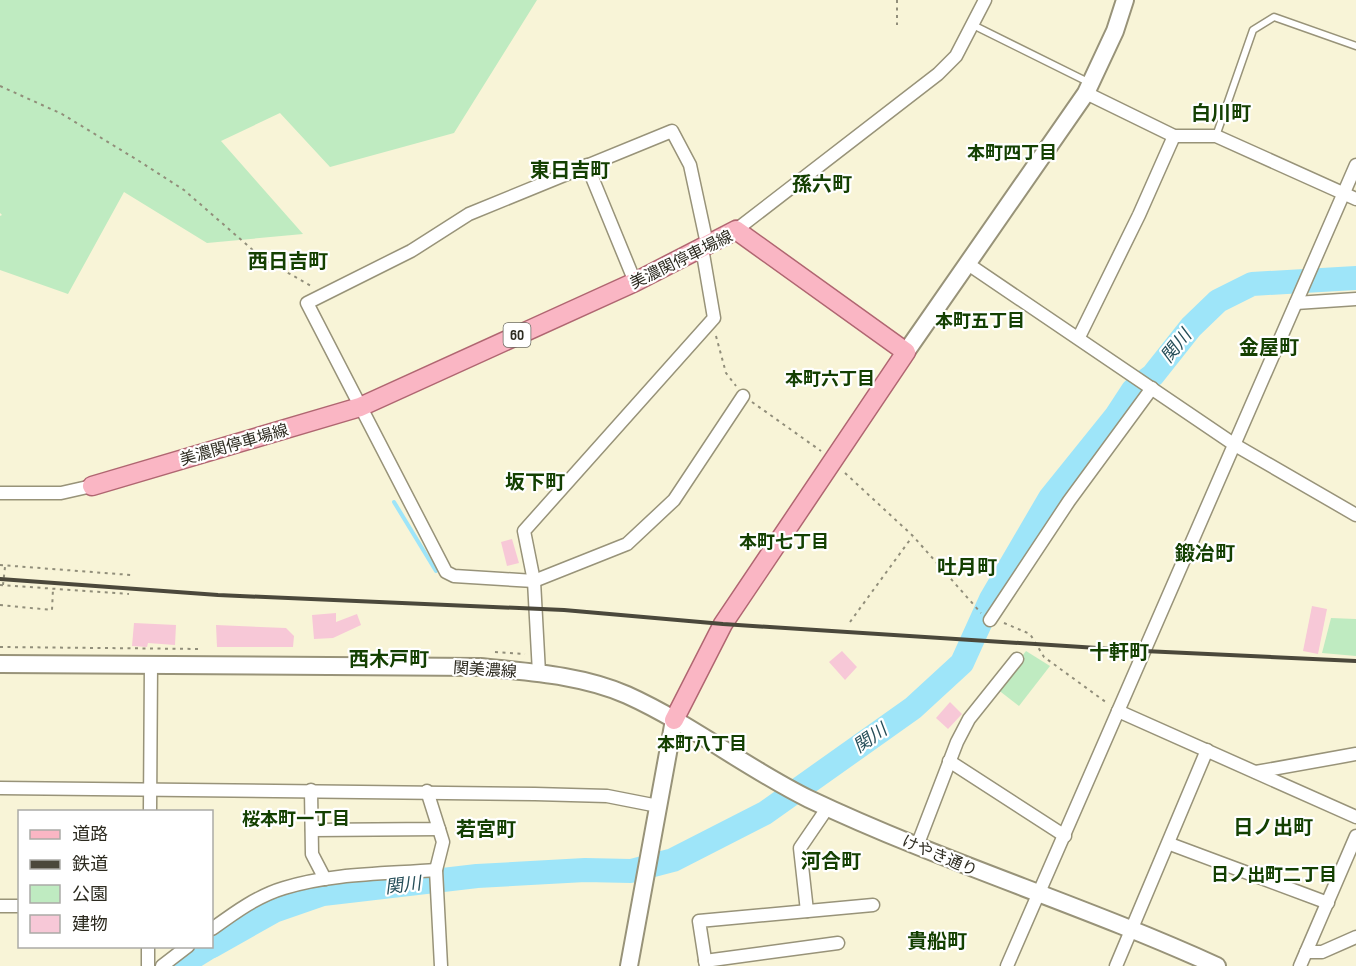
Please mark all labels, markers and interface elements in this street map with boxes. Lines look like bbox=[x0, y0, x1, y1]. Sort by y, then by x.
district label: 白川町 bbox=[1191, 102, 1251, 126]
district label: 本町四丁目 bbox=[967, 143, 1057, 164]
district label: 東日吉町 bbox=[530, 159, 610, 183]
district label: 孫六町 bbox=[792, 173, 852, 197]
street label: 美濃関停車場線 bbox=[627, 227, 736, 293]
district label: 西日吉町 bbox=[248, 250, 328, 274]
district label: 本町五丁目 bbox=[935, 311, 1025, 332]
road number: 60 bbox=[504, 323, 530, 347]
water label: 関川 bbox=[1157, 324, 1197, 367]
district label: 金屋町 bbox=[1239, 336, 1299, 360]
district label: 本町六丁目 bbox=[785, 369, 875, 390]
street label: 美濃関停車場線 bbox=[178, 421, 291, 470]
district label: 坂下町 bbox=[505, 471, 565, 495]
district label: 本町七丁目 bbox=[739, 532, 829, 553]
district label: 鍛冶町 bbox=[1174, 542, 1235, 566]
district label: 吐月町 bbox=[937, 556, 997, 580]
district label: 十軒町 bbox=[1089, 641, 1149, 665]
district label: 西木戸町 bbox=[349, 648, 429, 672]
street label: 関美濃線 bbox=[452, 659, 517, 682]
water label: 関川 bbox=[850, 718, 893, 757]
district label: 本町八丁目 bbox=[657, 734, 747, 755]
district label: 桜本町一丁目 bbox=[242, 809, 350, 830]
legend bbox=[18, 810, 213, 948]
district label: 日ノ出町 bbox=[1233, 816, 1313, 840]
district label: 若宮町 bbox=[456, 818, 516, 842]
text: 道路 bbox=[72, 824, 108, 845]
street label: けやき通り bbox=[899, 832, 980, 881]
district label: 河合町 bbox=[801, 850, 861, 874]
text: 鉄道 bbox=[72, 854, 108, 875]
district label: 日ノ出町二丁目 bbox=[1211, 865, 1337, 886]
water label: 関川 bbox=[384, 873, 424, 898]
text: 公園 bbox=[72, 884, 108, 905]
text: 建物 bbox=[72, 914, 108, 935]
district label: 貴船町 bbox=[907, 930, 967, 954]

